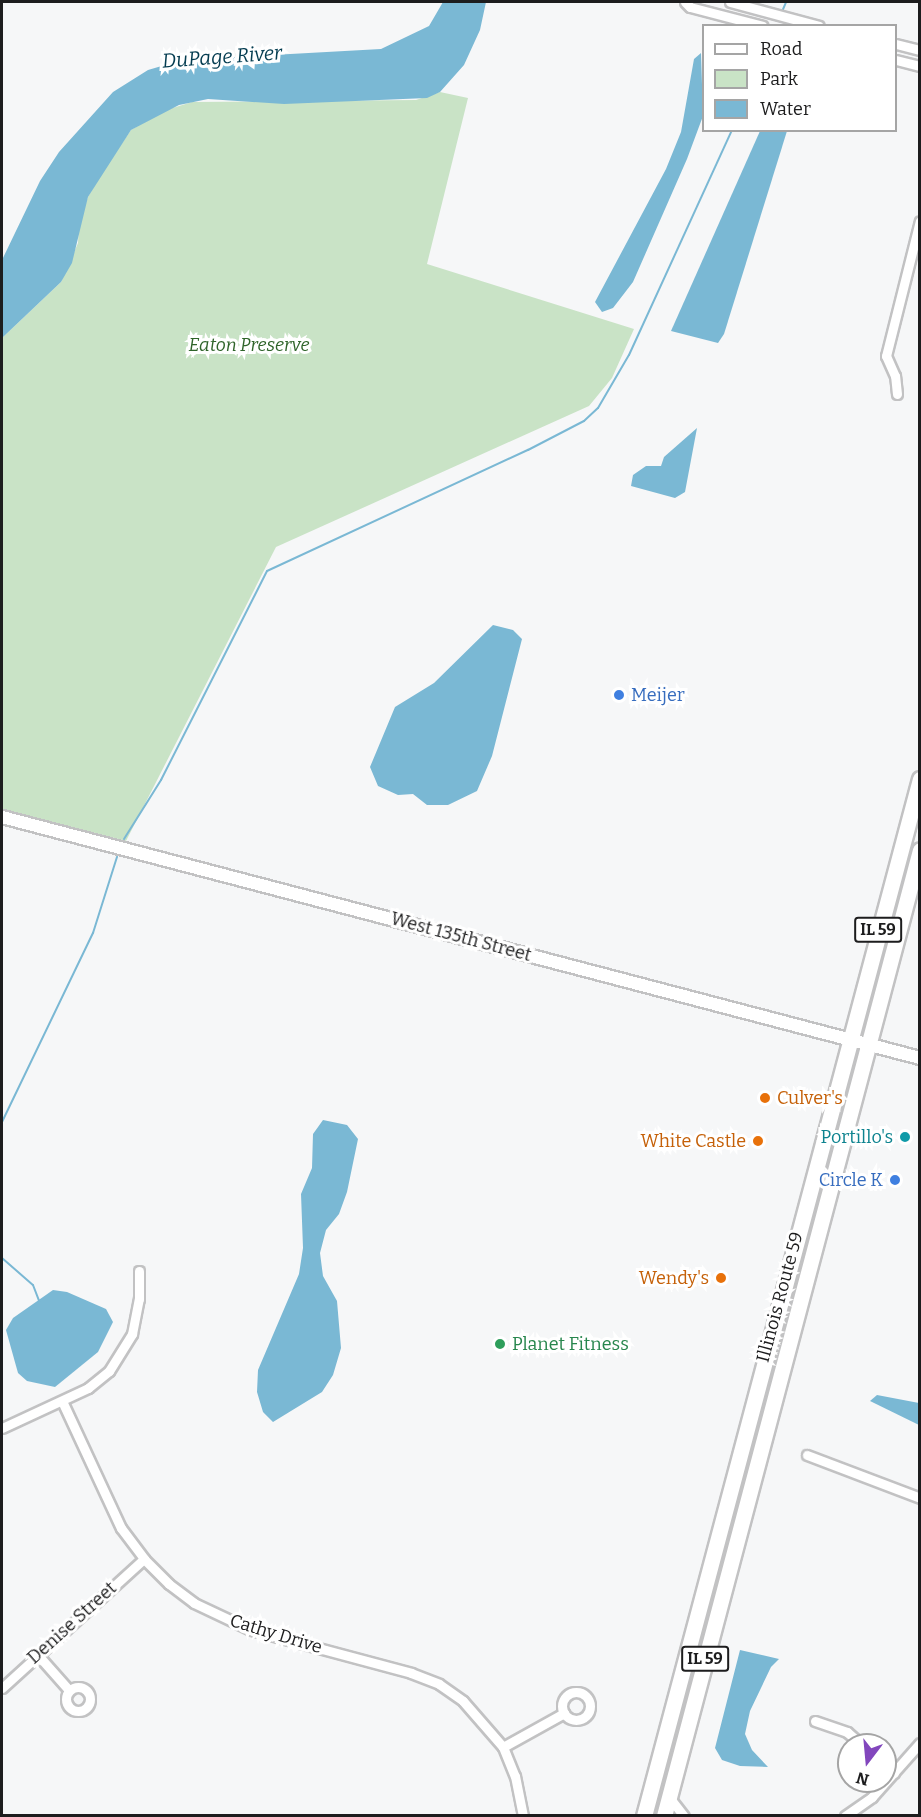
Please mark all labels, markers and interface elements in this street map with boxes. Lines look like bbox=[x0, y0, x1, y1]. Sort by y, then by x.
legend bbox=[702, 24, 897, 132]
text: Road bbox=[760, 38, 802, 60]
water label: DuPage River bbox=[161, 41, 283, 73]
text: Park bbox=[760, 68, 798, 90]
text: Water bbox=[760, 98, 811, 120]
park label: Eaton Preserve bbox=[189, 334, 309, 356]
place label: Meijer bbox=[631, 684, 685, 706]
marker: Meijer bbox=[612, 688, 626, 702]
street label: West 135th Street bbox=[388, 908, 534, 966]
road number: IL 59 bbox=[854, 917, 902, 943]
place label: Culver's bbox=[777, 1087, 843, 1109]
marker: Culver's bbox=[758, 1091, 772, 1105]
place label: Portillo's bbox=[820, 1126, 893, 1148]
place label: White Castle bbox=[640, 1130, 746, 1152]
marker: Portillo's bbox=[898, 1130, 912, 1144]
marker: White Castle bbox=[751, 1134, 765, 1148]
place label: Circle K bbox=[819, 1169, 883, 1191]
marker: Circle K bbox=[888, 1173, 902, 1187]
street label: Illinois Route 59 bbox=[752, 1229, 808, 1365]
place label: Wendy's bbox=[639, 1267, 709, 1289]
marker: Wendy's bbox=[714, 1271, 728, 1285]
place label: Planet Fitness bbox=[512, 1333, 629, 1355]
marker: Planet Fitness bbox=[493, 1337, 507, 1351]
street label: Denise Street bbox=[23, 1577, 121, 1669]
street label: Cathy Drive bbox=[227, 1610, 325, 1658]
road number: IL 59 bbox=[681, 1646, 729, 1672]
north arrow bbox=[837, 1733, 897, 1793]
text: N bbox=[854, 1768, 871, 1790]

